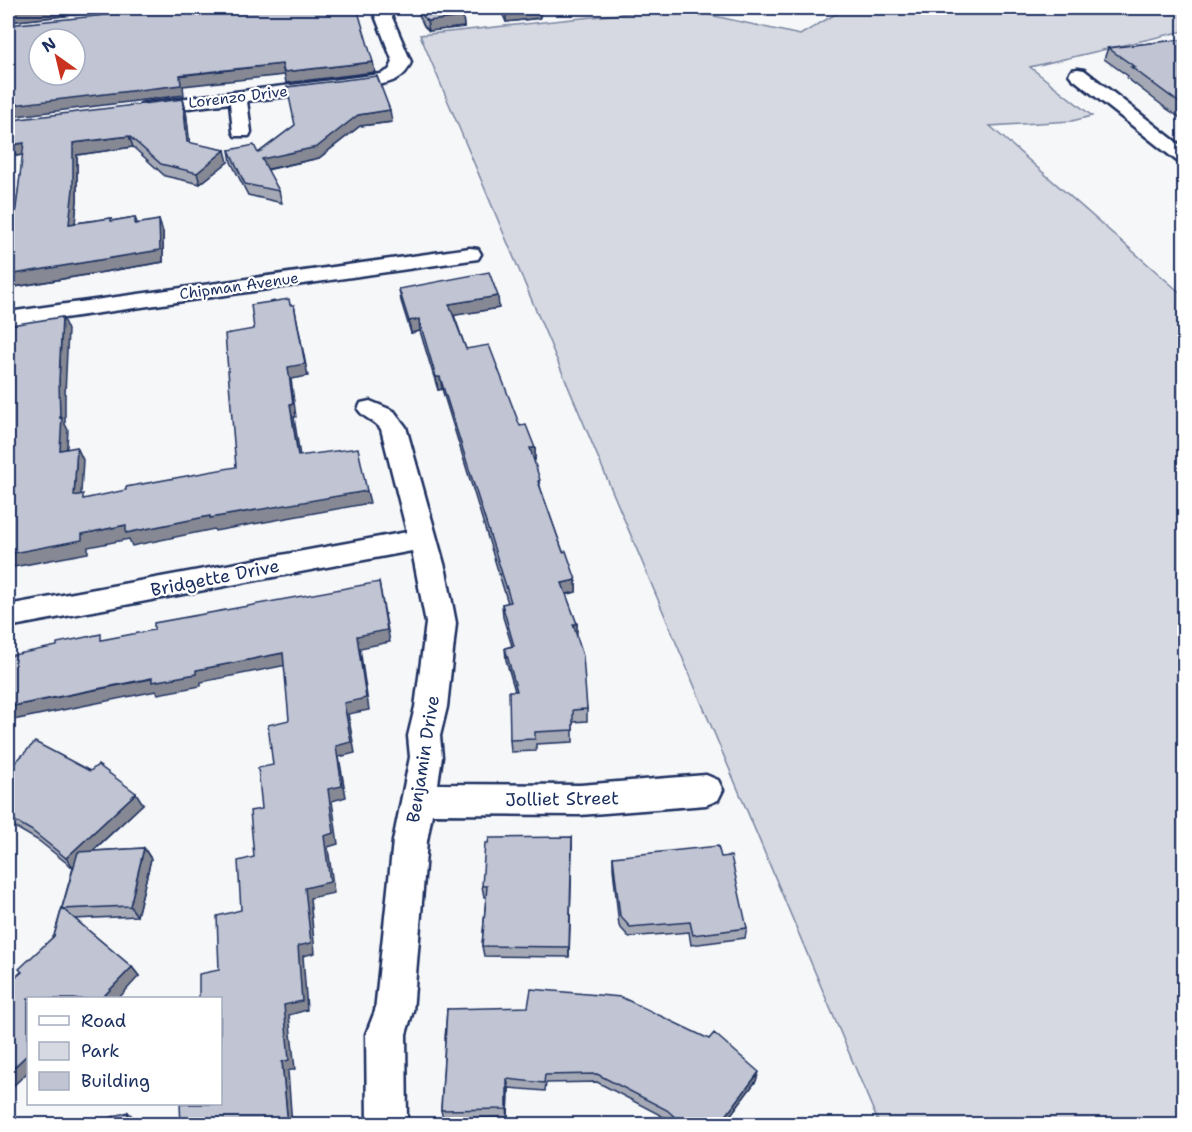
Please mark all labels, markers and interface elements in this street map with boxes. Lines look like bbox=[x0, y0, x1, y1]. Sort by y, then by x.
north arrow bbox=[27, 27, 87, 87]
text: N bbox=[38, 33, 60, 57]
street label: Lorenzo Drive bbox=[187, 81, 289, 113]
street label: Chipman Avenue bbox=[178, 268, 300, 304]
street label: Bridgette Drive bbox=[149, 554, 281, 602]
street label: Benjamin Drive bbox=[401, 693, 445, 825]
street label: Jolliet Street bbox=[505, 786, 619, 812]
legend bbox=[27, 997, 222, 1105]
text: Road bbox=[81, 1009, 126, 1033]
text: Park bbox=[81, 1039, 120, 1063]
text: Building bbox=[81, 1069, 150, 1093]

